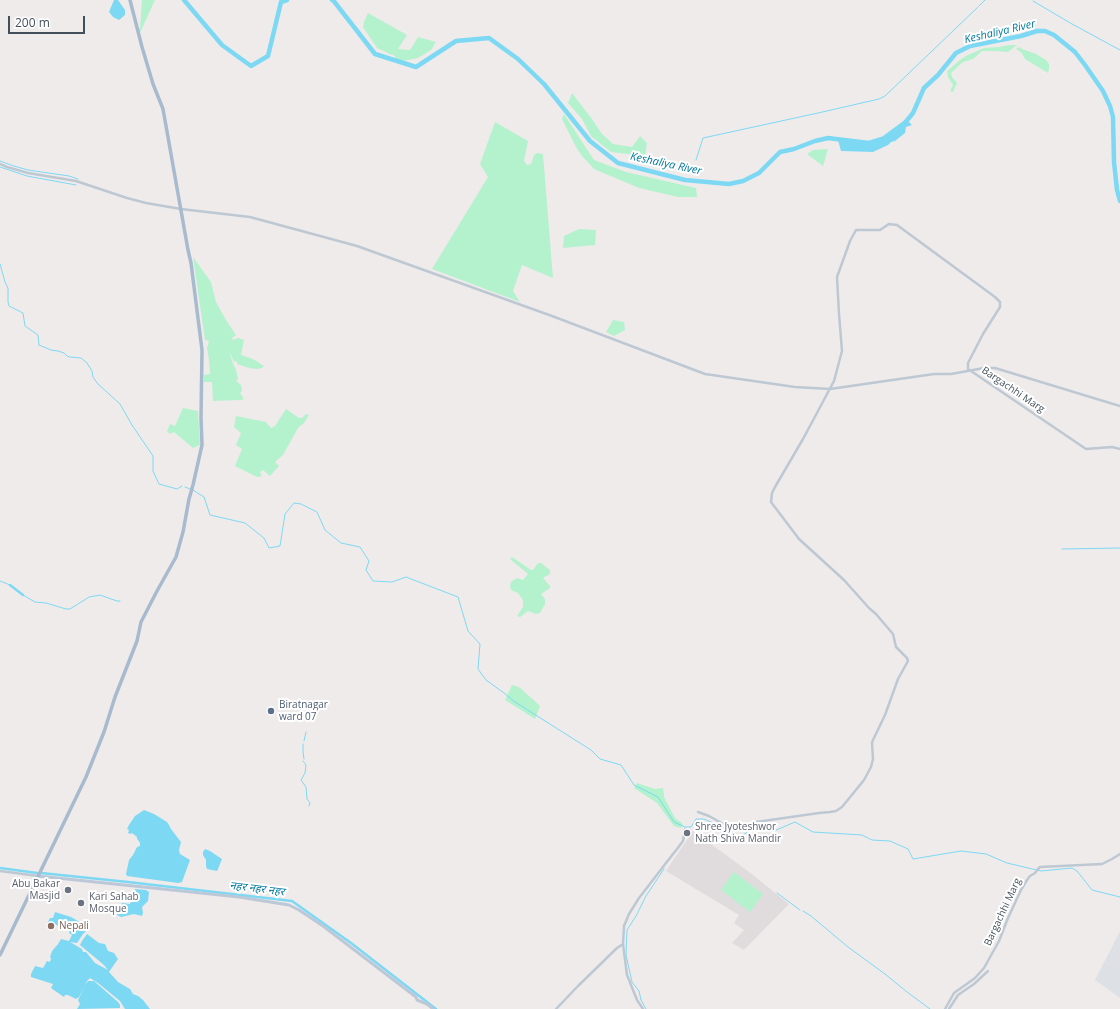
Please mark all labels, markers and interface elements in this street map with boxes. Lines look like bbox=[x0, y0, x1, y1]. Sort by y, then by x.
scale bar bbox=[10, 8, 87, 34]
text: 200 m bbox=[15, 14, 50, 31]
water label: Keshaliya River bbox=[963, 17, 1037, 47]
water label: Keshaliya River bbox=[629, 150, 703, 178]
street label: Bargachhi Marg bbox=[979, 365, 1047, 415]
place label: Biratnagar ward 07 bbox=[279, 699, 328, 722]
marker: Biratnagar ward 07 bbox=[266, 706, 276, 716]
place label: Shree Jyoteshwor Nath Shiva Mandir bbox=[695, 821, 781, 844]
marker: Shree Jyoteshwor Nath Shiva Mandir bbox=[682, 828, 692, 838]
street label: Bargachhi Marg bbox=[982, 876, 1024, 948]
place label: Abu Bakar Masjid bbox=[12, 878, 60, 902]
water label: नहर नहर नहर bbox=[229, 879, 285, 899]
marker: Abu Bakar Masjid bbox=[63, 885, 73, 895]
place label: Kari Sahab Mosque bbox=[89, 891, 139, 914]
marker: Kari Sahab Mosque bbox=[76, 898, 86, 908]
place label: Nepali bbox=[59, 920, 89, 932]
marker: Nepali bbox=[46, 921, 56, 931]

